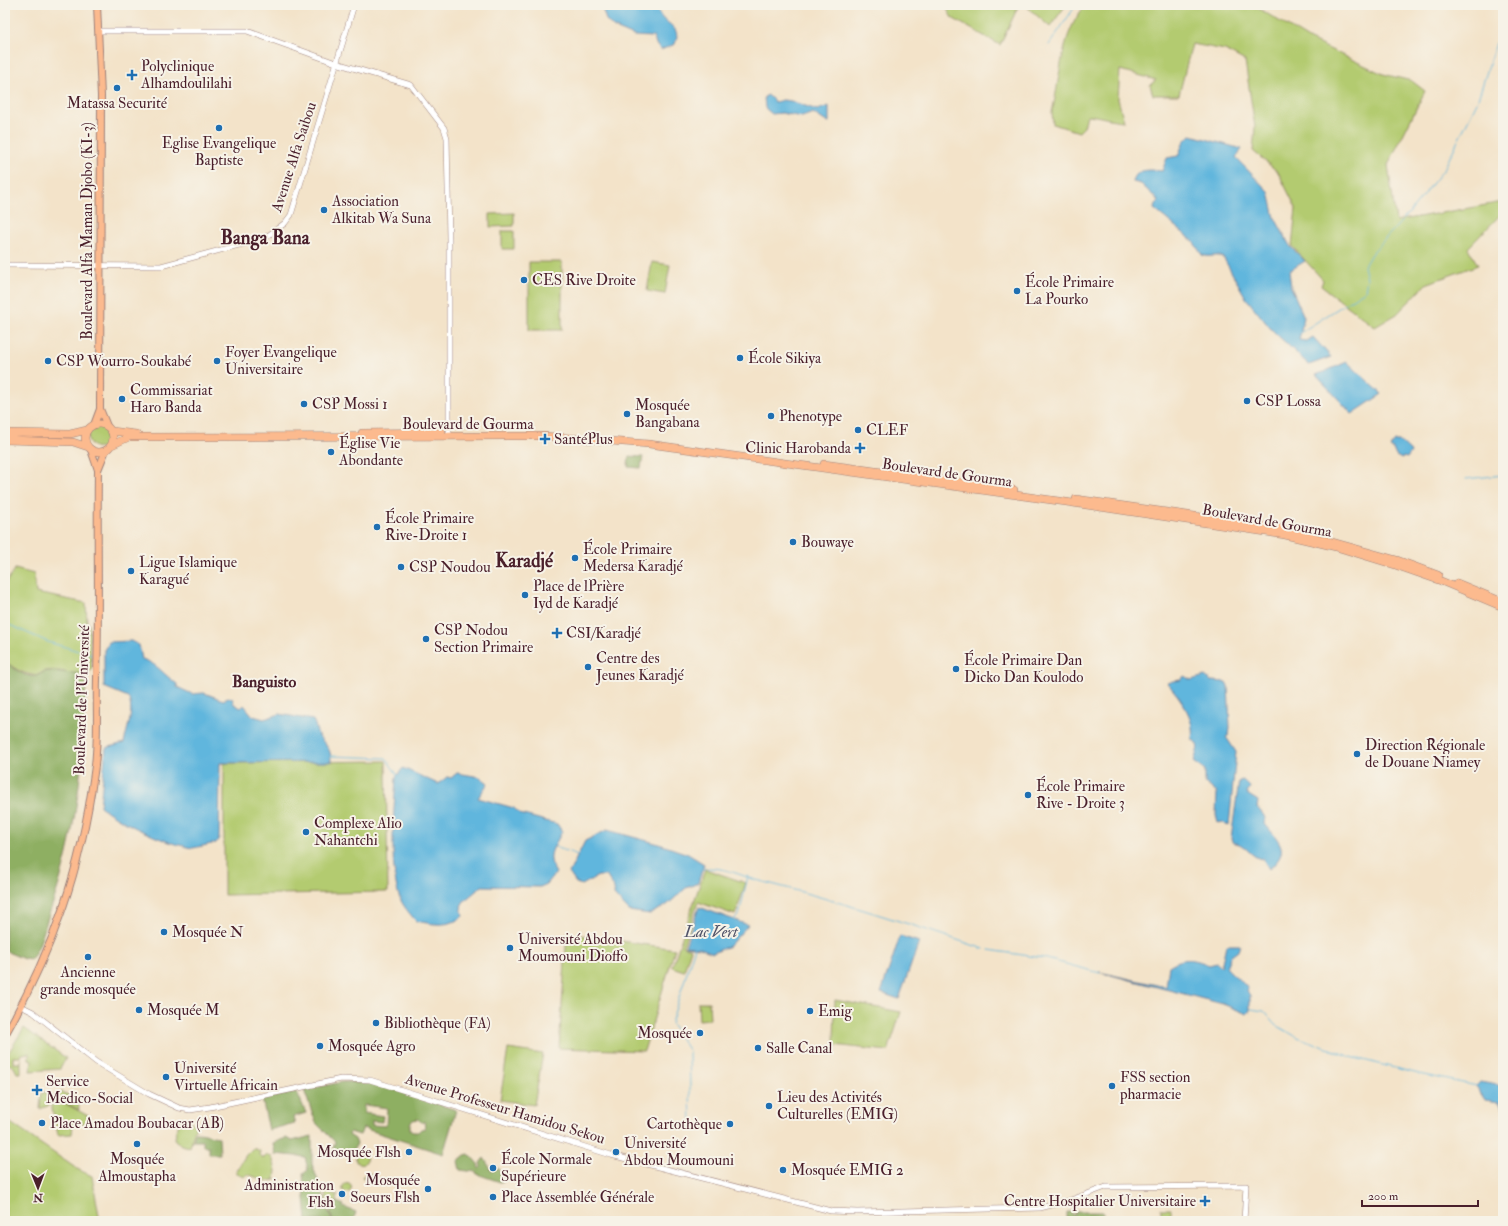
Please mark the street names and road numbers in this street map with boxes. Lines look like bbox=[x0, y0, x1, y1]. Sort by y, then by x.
street label: Avenue Alfa Saibou bbox=[267, 99, 321, 216]
street label: Boulevard Alfa Maman Djobo (KI-3) bbox=[78, 122, 97, 340]
street label: Boulevard de Gourma bbox=[402, 415, 534, 434]
street label: Boulevard de Gourma bbox=[881, 454, 1014, 492]
street label: Boulevard de Gourma bbox=[1201, 500, 1334, 542]
street label: Boulevard de l'Université bbox=[70, 624, 94, 775]
street label: Avenue Professeur Hamidou Sekou bbox=[402, 1069, 608, 1149]

